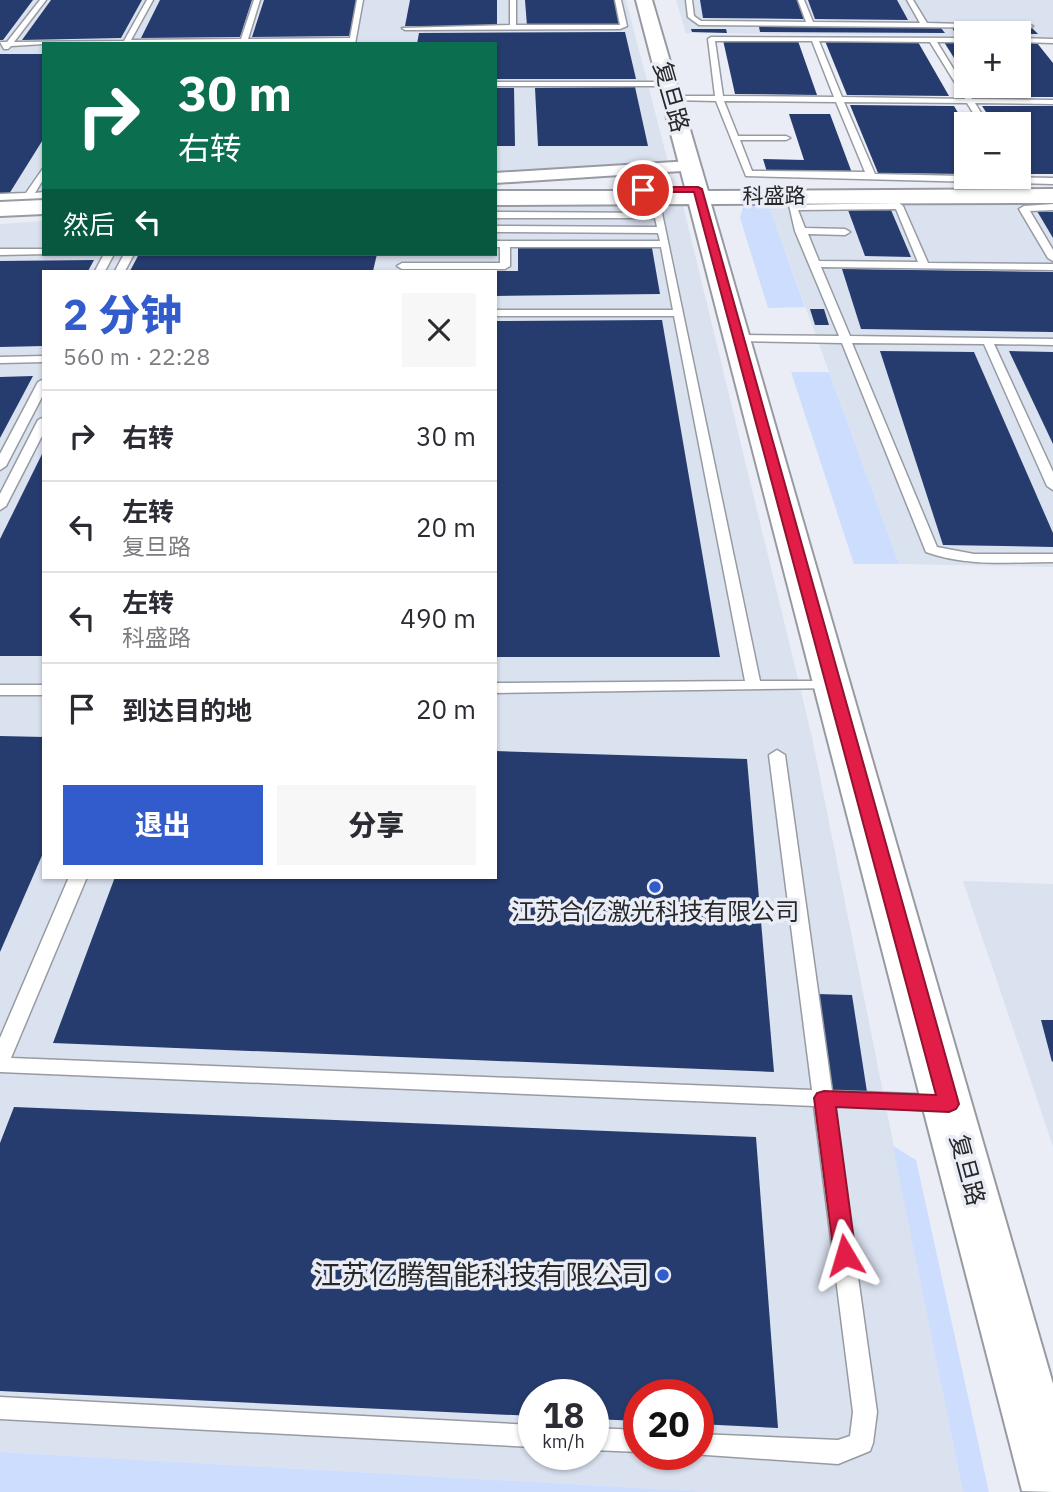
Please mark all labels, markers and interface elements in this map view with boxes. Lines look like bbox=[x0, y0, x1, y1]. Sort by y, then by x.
map controls bbox=[954, 21, 1031, 189]
button: + bbox=[954, 21, 1031, 98]
street label: 复旦路 bbox=[647, 58, 697, 136]
text: 30 m bbox=[178, 61, 292, 124]
icon: right bbox=[63, 70, 154, 161]
button: − bbox=[954, 112, 1031, 189]
text: 右转 bbox=[178, 127, 242, 169]
pin bbox=[613, 160, 673, 220]
icon: arrive bbox=[624, 171, 662, 209]
street label: 科盛路 bbox=[743, 181, 806, 209]
icon: left bbox=[129, 203, 167, 241]
text: 然后 bbox=[63, 207, 115, 241]
text: 2 分钟 bbox=[63, 287, 182, 342]
button: close bbox=[402, 293, 476, 367]
text: 560 m · 22:28 bbox=[63, 341, 210, 371]
icon: right bbox=[63, 417, 101, 455]
text: 30 m bbox=[416, 419, 476, 453]
text: 右转 bbox=[122, 420, 174, 454]
text: 左转 bbox=[122, 494, 174, 528]
icon: left bbox=[63, 508, 101, 546]
text: 20 m bbox=[416, 510, 476, 544]
text: 复旦路 bbox=[122, 531, 191, 561]
text: 左转 bbox=[122, 585, 174, 619]
icon: left bbox=[63, 599, 101, 637]
text: 490 m bbox=[400, 601, 476, 635]
text: 科盛路 bbox=[122, 622, 191, 652]
icon: arrive bbox=[63, 690, 101, 728]
text: 20 m bbox=[416, 692, 476, 726]
text: 到达目的地 bbox=[122, 693, 252, 727]
button: 退出 bbox=[63, 785, 263, 865]
button: 分享 bbox=[277, 785, 476, 865]
marker: 江苏合亿激光科技有限公司 bbox=[647, 879, 663, 895]
place label: 江苏合亿激光科技有限公司 bbox=[511, 895, 799, 927]
street label: 复旦路 bbox=[943, 1131, 993, 1209]
position arrow bbox=[808, 1218, 882, 1292]
place label: 江苏亿腾智能科技有限公司 bbox=[313, 1256, 649, 1293]
marker: 江苏亿腾智能科技有限公司 bbox=[655, 1267, 671, 1283]
speed limit sign: 20 bbox=[623, 1379, 714, 1470]
text: 18 bbox=[542, 1392, 585, 1438]
text: km/h bbox=[542, 1430, 585, 1453]

